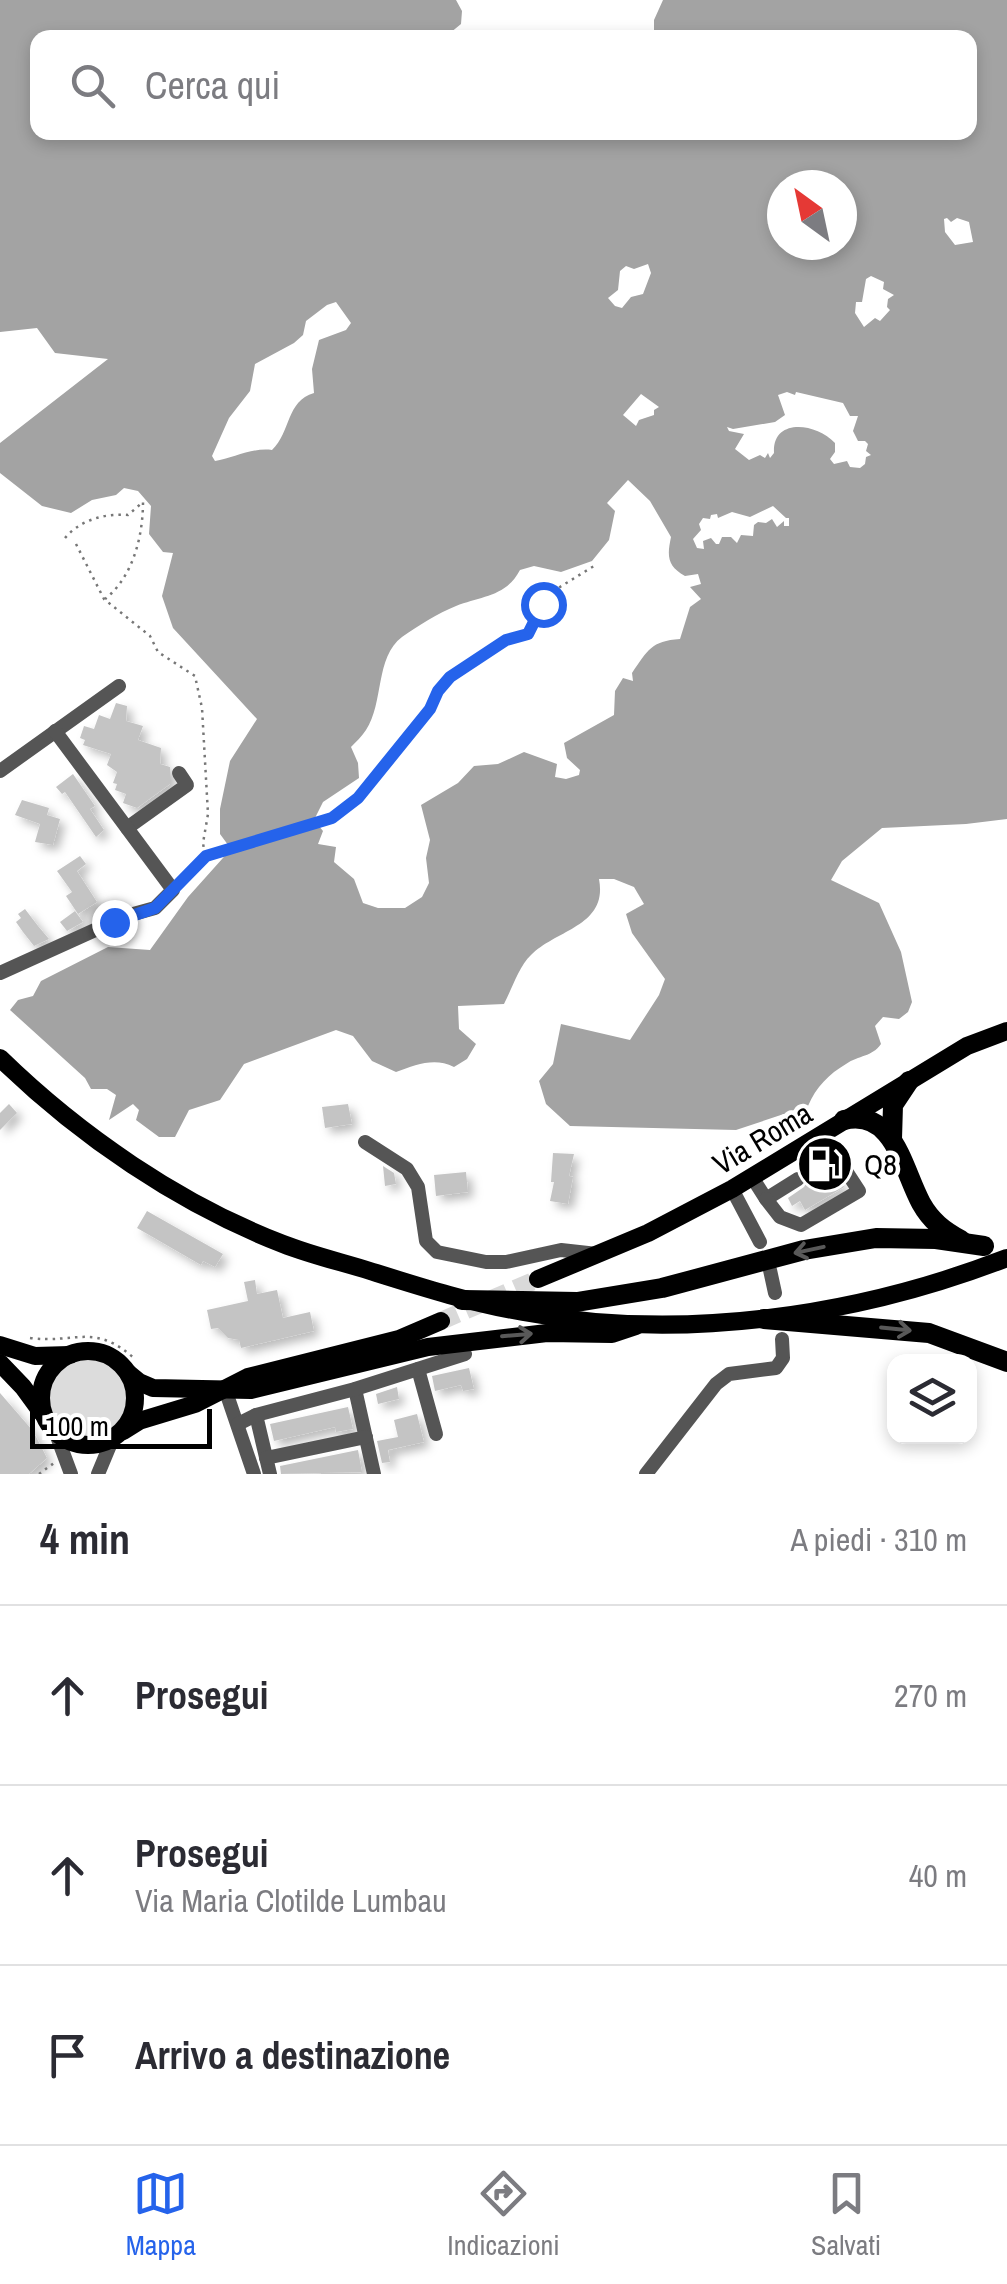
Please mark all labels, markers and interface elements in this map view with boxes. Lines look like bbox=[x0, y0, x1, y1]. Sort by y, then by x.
search box bbox=[30, 30, 977, 140]
icon: search bbox=[65, 58, 120, 113]
text: Cerca qui bbox=[145, 60, 280, 111]
north arrow bbox=[767, 170, 857, 260]
route start bbox=[521, 582, 567, 628]
route end bbox=[92, 900, 138, 946]
street label: Via Roma bbox=[705, 1093, 819, 1183]
fuel station icon: Q8 bbox=[795, 1134, 855, 1194]
place label: Q8 bbox=[864, 1144, 897, 1184]
one-way arrow bbox=[794, 1241, 826, 1260]
one-way arrow bbox=[879, 1320, 912, 1339]
one-way arrow bbox=[501, 1326, 533, 1345]
map controls bbox=[887, 1354, 977, 1444]
button: layers bbox=[887, 1354, 977, 1444]
scale bar bbox=[30, 1404, 212, 1448]
text: 100 m bbox=[45, 1407, 109, 1445]
text: 4 min bbox=[40, 1511, 130, 1567]
text: A piedi · 310 m bbox=[790, 1518, 967, 1561]
icon: ahead bbox=[40, 1668, 95, 1723]
text: Prosegui bbox=[135, 1670, 268, 1721]
text: 270 m bbox=[894, 1674, 967, 1717]
text: Prosegui bbox=[135, 1828, 268, 1879]
icon: ahead bbox=[40, 1848, 95, 1903]
text: 40 m bbox=[909, 1854, 967, 1897]
text: Via Maria Clotilde Lumbau bbox=[135, 1879, 447, 1922]
icon: arrive bbox=[40, 2028, 95, 2083]
text: Arrivo a destinazione bbox=[135, 2030, 450, 2081]
tab: Mappa bbox=[126, 2166, 196, 2264]
tab: Indicazioni bbox=[447, 2166, 560, 2264]
tab: Salvati bbox=[811, 2166, 881, 2264]

